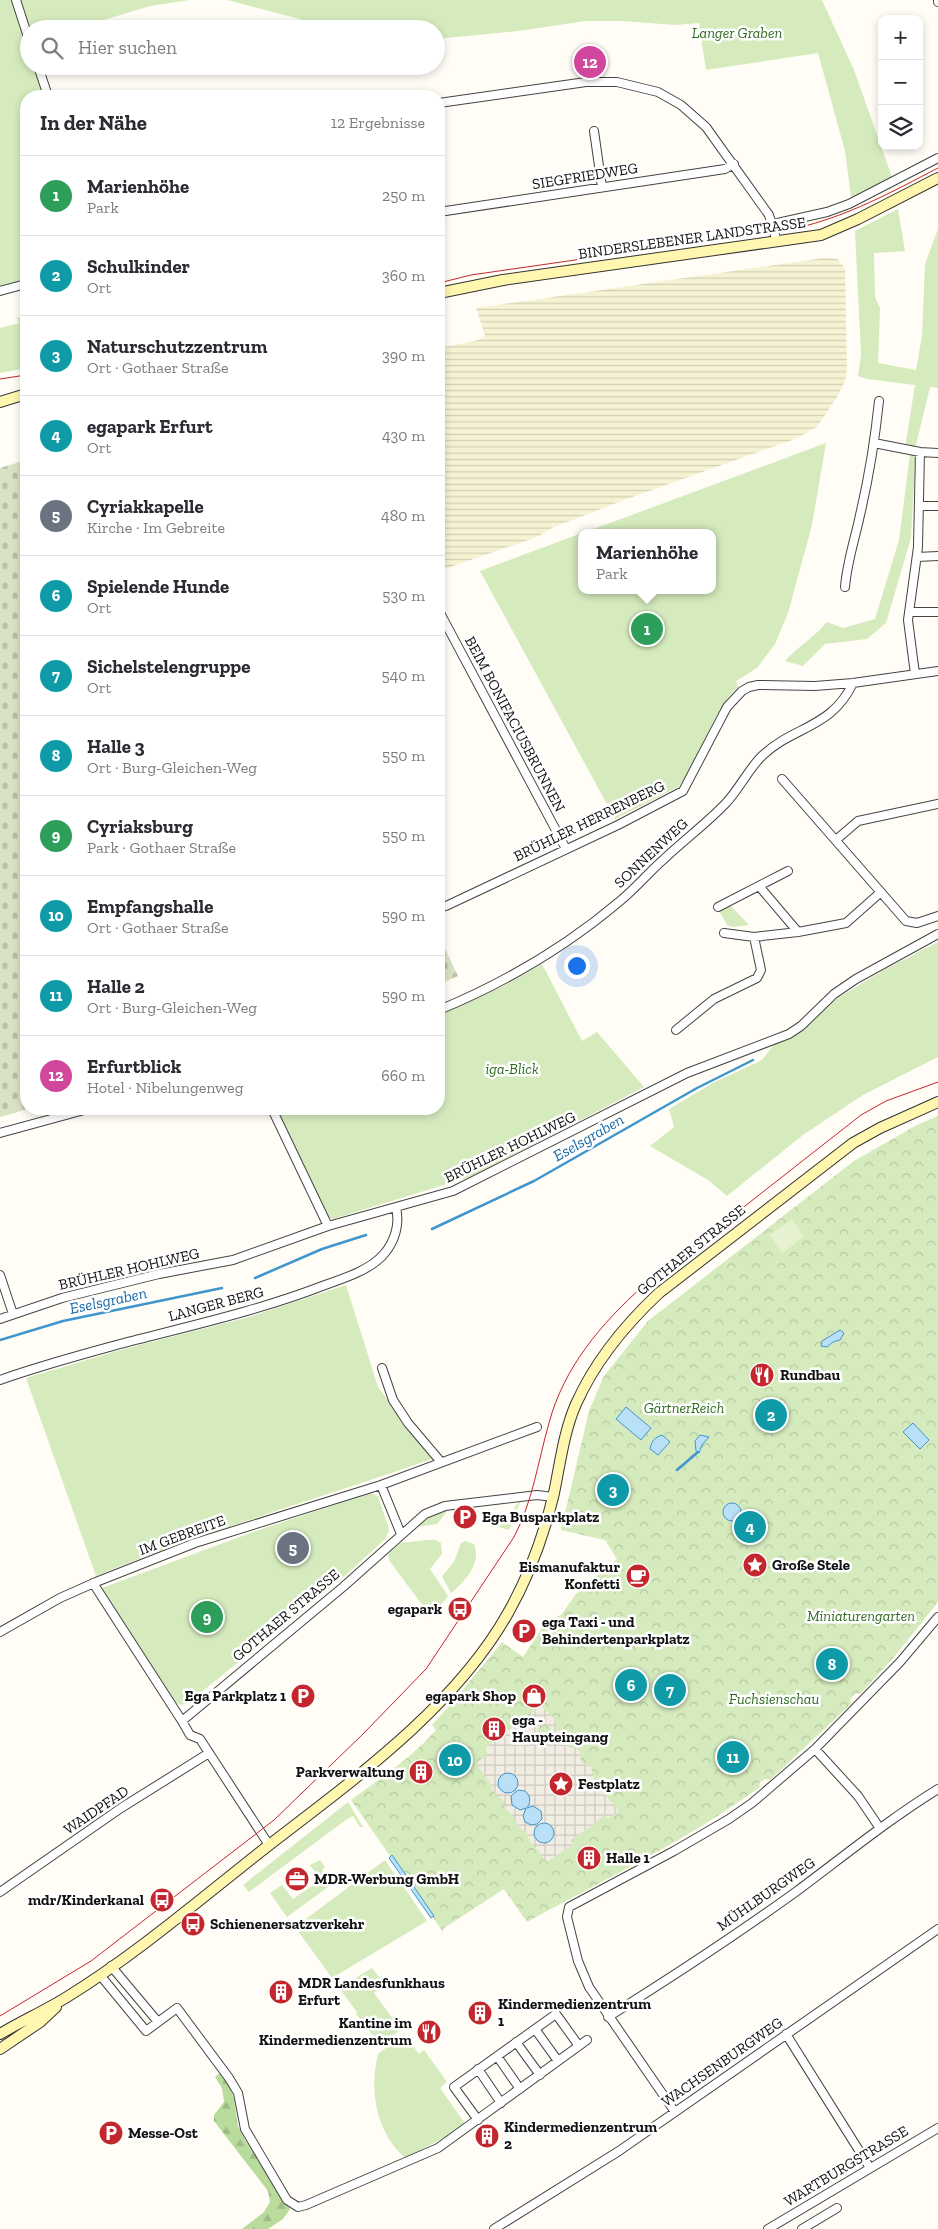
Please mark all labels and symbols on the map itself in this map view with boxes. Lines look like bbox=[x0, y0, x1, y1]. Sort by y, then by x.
park label: Langer Graben bbox=[692, 24, 782, 42]
pin: 12 bbox=[574, 43, 606, 81]
street label: SIEGFRIEDWEG bbox=[531, 159, 639, 193]
street label: BINDERSLEBENER LANDSTRASSE bbox=[577, 213, 807, 263]
pin: 1 bbox=[631, 610, 663, 648]
street label: BEIM BONIFACIUSBRUNNEN bbox=[461, 633, 569, 815]
street label: BRÜHLER HERRENBERG bbox=[511, 777, 667, 865]
street label: SONNENWEG bbox=[610, 814, 692, 892]
your location bbox=[564, 953, 590, 979]
park label: iga-Blick bbox=[485, 1060, 539, 1078]
street label: BRÜHLER HOHLWEG bbox=[441, 1107, 579, 1187]
water label: Eselsgraben bbox=[550, 1110, 627, 1165]
street label: GOTHAER STRASSE bbox=[633, 1201, 749, 1299]
street label: BRÜHLER HOHLWEG bbox=[57, 1244, 201, 1294]
water label: Eselsgraben bbox=[68, 1283, 148, 1318]
street label: LANGER BERG bbox=[166, 1283, 266, 1325]
restaurant icon: Rundbau bbox=[749, 1362, 775, 1388]
place label: Rundbau bbox=[780, 1366, 841, 1384]
pin: 2 bbox=[755, 1396, 787, 1434]
park label: GärtnerReich bbox=[644, 1399, 725, 1417]
pin: 3 bbox=[597, 1471, 629, 1509]
parking icon: Ega Busparkplatz bbox=[452, 1504, 478, 1530]
place label: Ega Busparkplatz bbox=[482, 1508, 599, 1526]
pin: 4 bbox=[734, 1508, 766, 1546]
street label: IM GEBREITE bbox=[136, 1511, 228, 1559]
pin: 5 bbox=[277, 1529, 309, 1567]
place icon: Große Stele bbox=[742, 1552, 768, 1578]
place label: Große Stele bbox=[772, 1556, 850, 1574]
place label: Eismanufaktur Konfetti bbox=[519, 1558, 621, 1593]
cafe icon: Eismanufaktur Konfetti bbox=[625, 1563, 651, 1589]
street label: GOTHAER STRASSE bbox=[229, 1565, 343, 1665]
bus stop icon: egapark bbox=[447, 1596, 473, 1622]
pin: 9 bbox=[191, 1598, 223, 1636]
place label: egapark bbox=[388, 1600, 443, 1618]
park label: Miniaturengarten bbox=[807, 1607, 915, 1625]
place label: ega Taxi - und Behindertenparkplatz bbox=[542, 1613, 690, 1648]
parking icon: ega Taxi - und Behindertenparkplatz bbox=[511, 1618, 537, 1644]
pin: 8 bbox=[816, 1645, 848, 1683]
pin: 6 bbox=[615, 1666, 647, 1704]
pin: 7 bbox=[654, 1671, 686, 1709]
parking icon: Ega Parkplatz 1 bbox=[290, 1683, 316, 1709]
shop icon: egapark Shop bbox=[521, 1683, 547, 1709]
place label: Ega Parkplatz 1 bbox=[184, 1687, 286, 1705]
place label: egapark Shop bbox=[425, 1687, 516, 1705]
park label: Fuchsienschau bbox=[729, 1690, 819, 1708]
place label: ega - Haupteingang bbox=[512, 1711, 609, 1746]
building icon: ega - Haupteingang bbox=[481, 1716, 507, 1742]
pin: 11 bbox=[717, 1738, 749, 1776]
pin: 10 bbox=[439, 1741, 471, 1779]
building icon: Parkverwaltung bbox=[408, 1759, 434, 1785]
place label: Parkverwaltung bbox=[296, 1763, 404, 1781]
place icon: Festplatz bbox=[548, 1771, 574, 1797]
place label: Festplatz bbox=[578, 1775, 640, 1793]
street label: WAIDPFAD bbox=[60, 1782, 132, 1838]
building icon: Halle 1 bbox=[576, 1845, 602, 1871]
place label: Halle 1 bbox=[606, 1849, 650, 1867]
street label: MÜHLBURGWEG bbox=[713, 1853, 819, 1935]
office icon: MDR-Werbung GmbH bbox=[284, 1866, 310, 1892]
place label: MDR-Werbung GmbH bbox=[314, 1870, 459, 1888]
bus stop icon: mdr/Kinderkanal bbox=[149, 1887, 175, 1913]
place label: mdr/Kinderkanal bbox=[28, 1891, 144, 1909]
bus stop icon: Schienenersatzverkehr bbox=[180, 1911, 206, 1937]
place label: Schienenersatzverkehr bbox=[210, 1915, 365, 1933]
place label: MDR Landesfunkhaus Erfurt bbox=[298, 1974, 445, 2009]
building icon: MDR Landesfunkhaus Erfurt bbox=[268, 1979, 294, 2005]
place label: Kindermedienzentrum 1 bbox=[498, 1995, 651, 2030]
building icon: Kindermedienzentrum 1 bbox=[467, 2000, 493, 2026]
street label: WACHSENBURGWEG bbox=[658, 2013, 786, 2111]
place label: Kantine im Kindermedienzentrum bbox=[259, 2014, 412, 2049]
restaurant icon: Kantine im Kindermedienzentrum bbox=[416, 2019, 442, 2045]
place label: Kindermedienzentrum 2 bbox=[504, 2118, 657, 2153]
parking icon: Messe-Ost bbox=[98, 2120, 124, 2146]
street label: WARTBURGSTRASSE bbox=[781, 2122, 911, 2210]
building icon: Kindermedienzentrum 2 bbox=[474, 2123, 500, 2149]
place label: Messe-Ost bbox=[128, 2124, 199, 2142]

